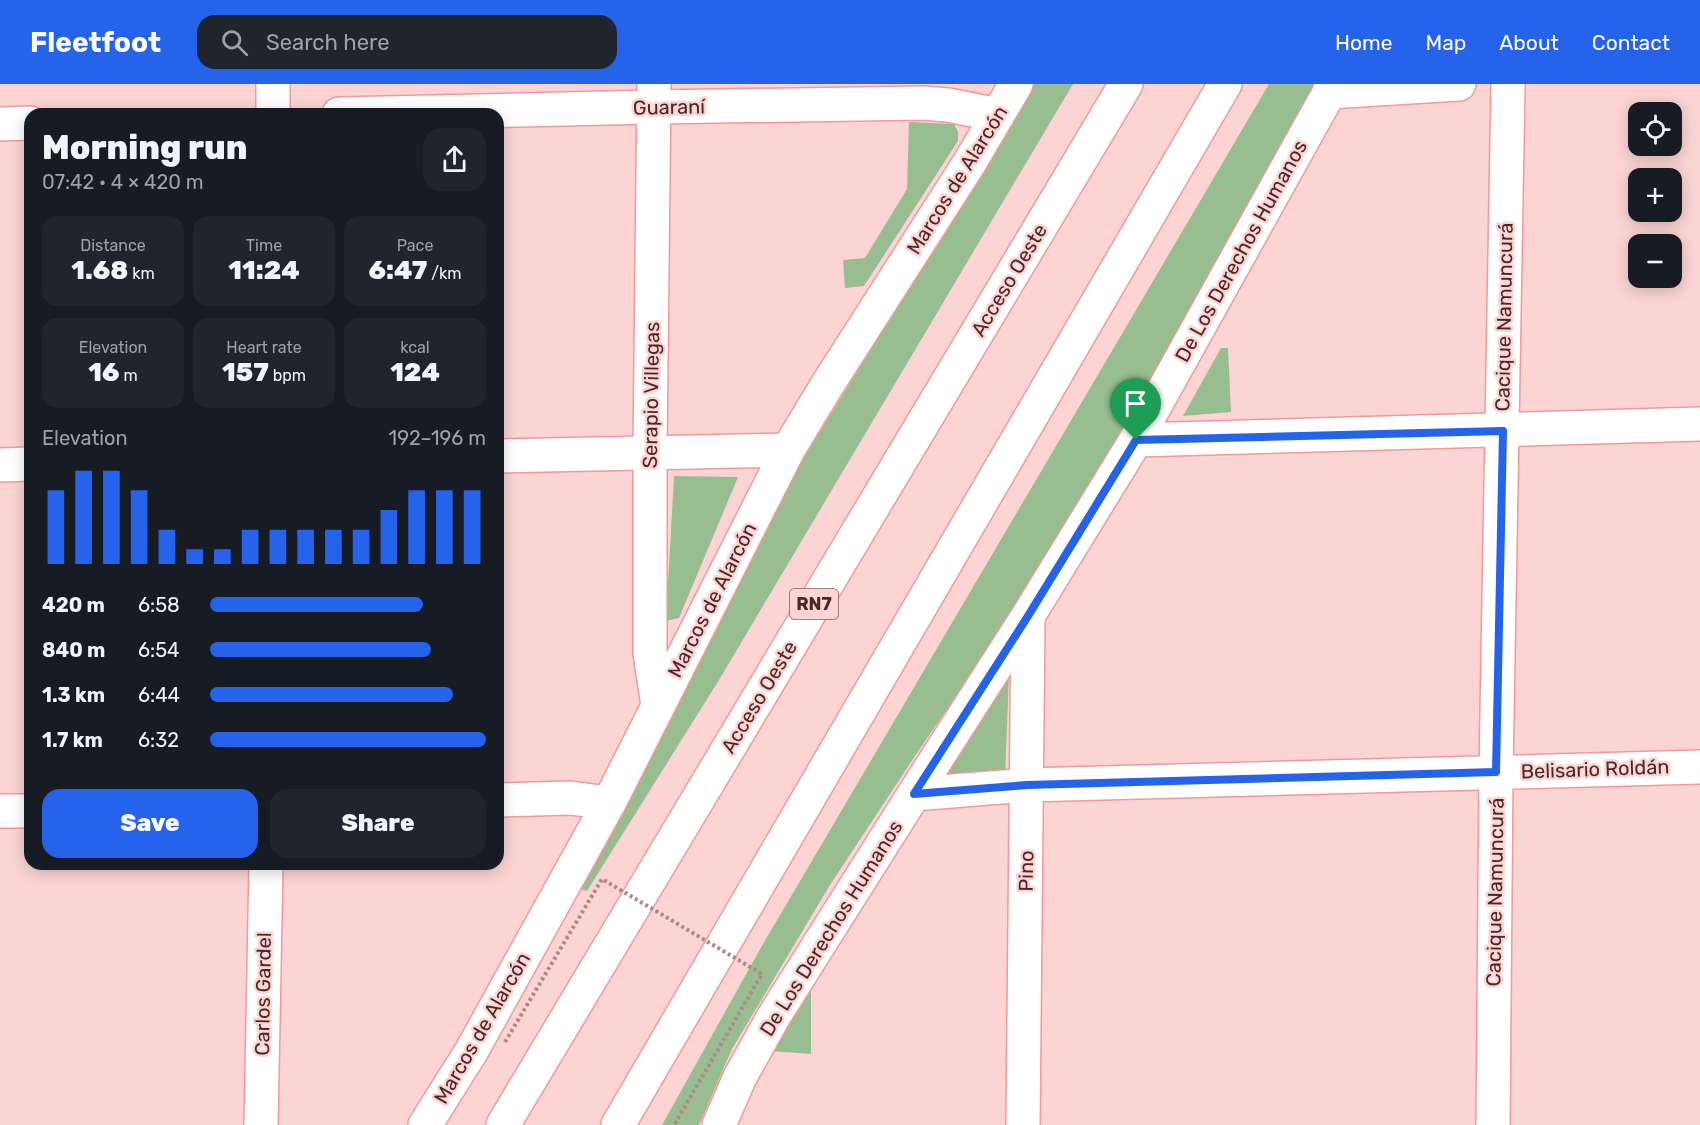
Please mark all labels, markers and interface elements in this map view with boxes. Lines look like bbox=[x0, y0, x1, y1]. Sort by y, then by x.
search box bbox=[197, 15, 617, 69]
text: Fleetfoot bbox=[30, 26, 161, 59]
icon: search bbox=[218, 26, 251, 59]
text: Search here bbox=[266, 29, 389, 56]
text: Home bbox=[1335, 30, 1392, 55]
text: Map bbox=[1425, 30, 1466, 55]
text: About bbox=[1499, 30, 1559, 55]
text: Contact bbox=[1592, 30, 1670, 55]
street label: Guaraní bbox=[633, 94, 706, 120]
street label: Marcos de Alarcón bbox=[902, 101, 1012, 259]
map controls bbox=[1628, 102, 1682, 288]
button: locate bbox=[1628, 102, 1682, 156]
text: Morning run bbox=[42, 128, 247, 167]
button: share bbox=[423, 128, 486, 191]
street label: De Los Derechos Humanos bbox=[1170, 136, 1312, 366]
button: + bbox=[1628, 168, 1682, 222]
text: 07:42 · 4 × 420 m bbox=[42, 170, 204, 194]
street label: Acceso Oeste bbox=[966, 219, 1052, 341]
street label: Cacique Namuncurá bbox=[1490, 222, 1518, 412]
button: − bbox=[1628, 234, 1682, 288]
text: Distance bbox=[80, 236, 146, 255]
text: Time bbox=[246, 236, 282, 255]
text: Pace bbox=[397, 236, 433, 255]
text: 1.68 bbox=[71, 255, 128, 286]
text: 11:24 bbox=[228, 255, 300, 286]
text: 6:47 bbox=[369, 255, 427, 286]
text: km bbox=[128, 264, 155, 283]
text: /km bbox=[427, 264, 461, 283]
street label: Serapio Villegas bbox=[638, 321, 664, 469]
text: Elevation bbox=[79, 338, 147, 357]
text: Heart rate bbox=[226, 338, 302, 357]
text: kcal bbox=[400, 338, 430, 357]
text: 16 bbox=[88, 357, 120, 388]
text: 157 bbox=[222, 357, 269, 388]
text: 124 bbox=[390, 357, 440, 388]
text: m bbox=[120, 366, 138, 385]
text: bpm bbox=[269, 366, 306, 385]
pin bbox=[1110, 378, 1161, 440]
icon: arrive bbox=[1119, 387, 1152, 420]
text: Elevation bbox=[42, 426, 128, 450]
text: 192–196 m bbox=[389, 426, 486, 450]
street label: Marcos de Alarcón bbox=[663, 518, 761, 682]
road number: RN7 bbox=[790, 589, 838, 619]
text: 420 m bbox=[42, 593, 105, 617]
text: 6:58 bbox=[138, 593, 180, 617]
street label: Acceso Oeste bbox=[716, 636, 802, 758]
text: 840 m bbox=[42, 638, 105, 662]
text: 6:54 bbox=[138, 638, 179, 662]
text: 1.3 km bbox=[42, 683, 105, 707]
text: 6:44 bbox=[138, 683, 180, 707]
text: 1.7 km bbox=[42, 728, 103, 752]
text: 6:32 bbox=[138, 728, 179, 752]
street label: Belisario Roldán bbox=[1520, 754, 1670, 784]
button: Save bbox=[42, 789, 258, 858]
button: Share bbox=[270, 789, 486, 858]
street label: Cacique Namuncurá bbox=[1481, 797, 1509, 987]
street label: De Los Derechos Humanos bbox=[755, 816, 907, 1040]
street label: Pino bbox=[1014, 850, 1038, 892]
street label: Carlos Gardel bbox=[250, 932, 276, 1056]
street label: Marcos de Alarcón bbox=[429, 948, 535, 1108]

